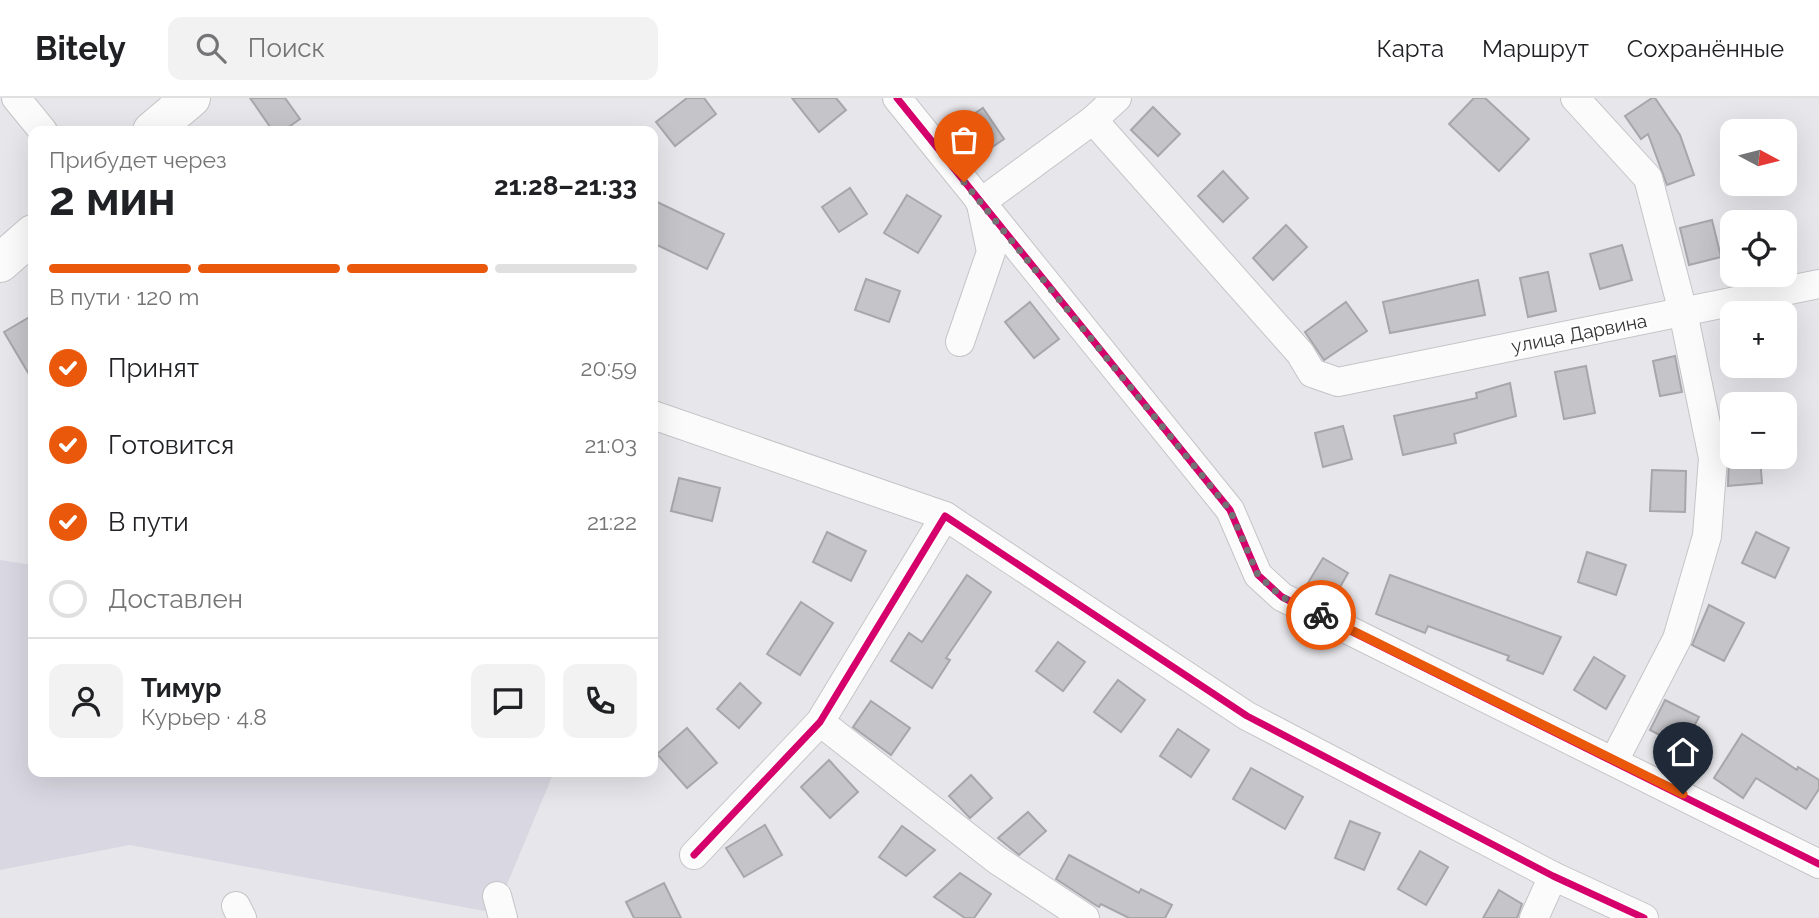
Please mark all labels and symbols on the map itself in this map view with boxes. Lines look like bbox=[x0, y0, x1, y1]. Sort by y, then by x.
pin bbox=[934, 110, 994, 182]
north arrow bbox=[1720, 119, 1797, 196]
street label: улица Дарвина bbox=[1509, 309, 1649, 357]
courier bbox=[1286, 580, 1356, 650]
pin bbox=[1653, 722, 1713, 794]

